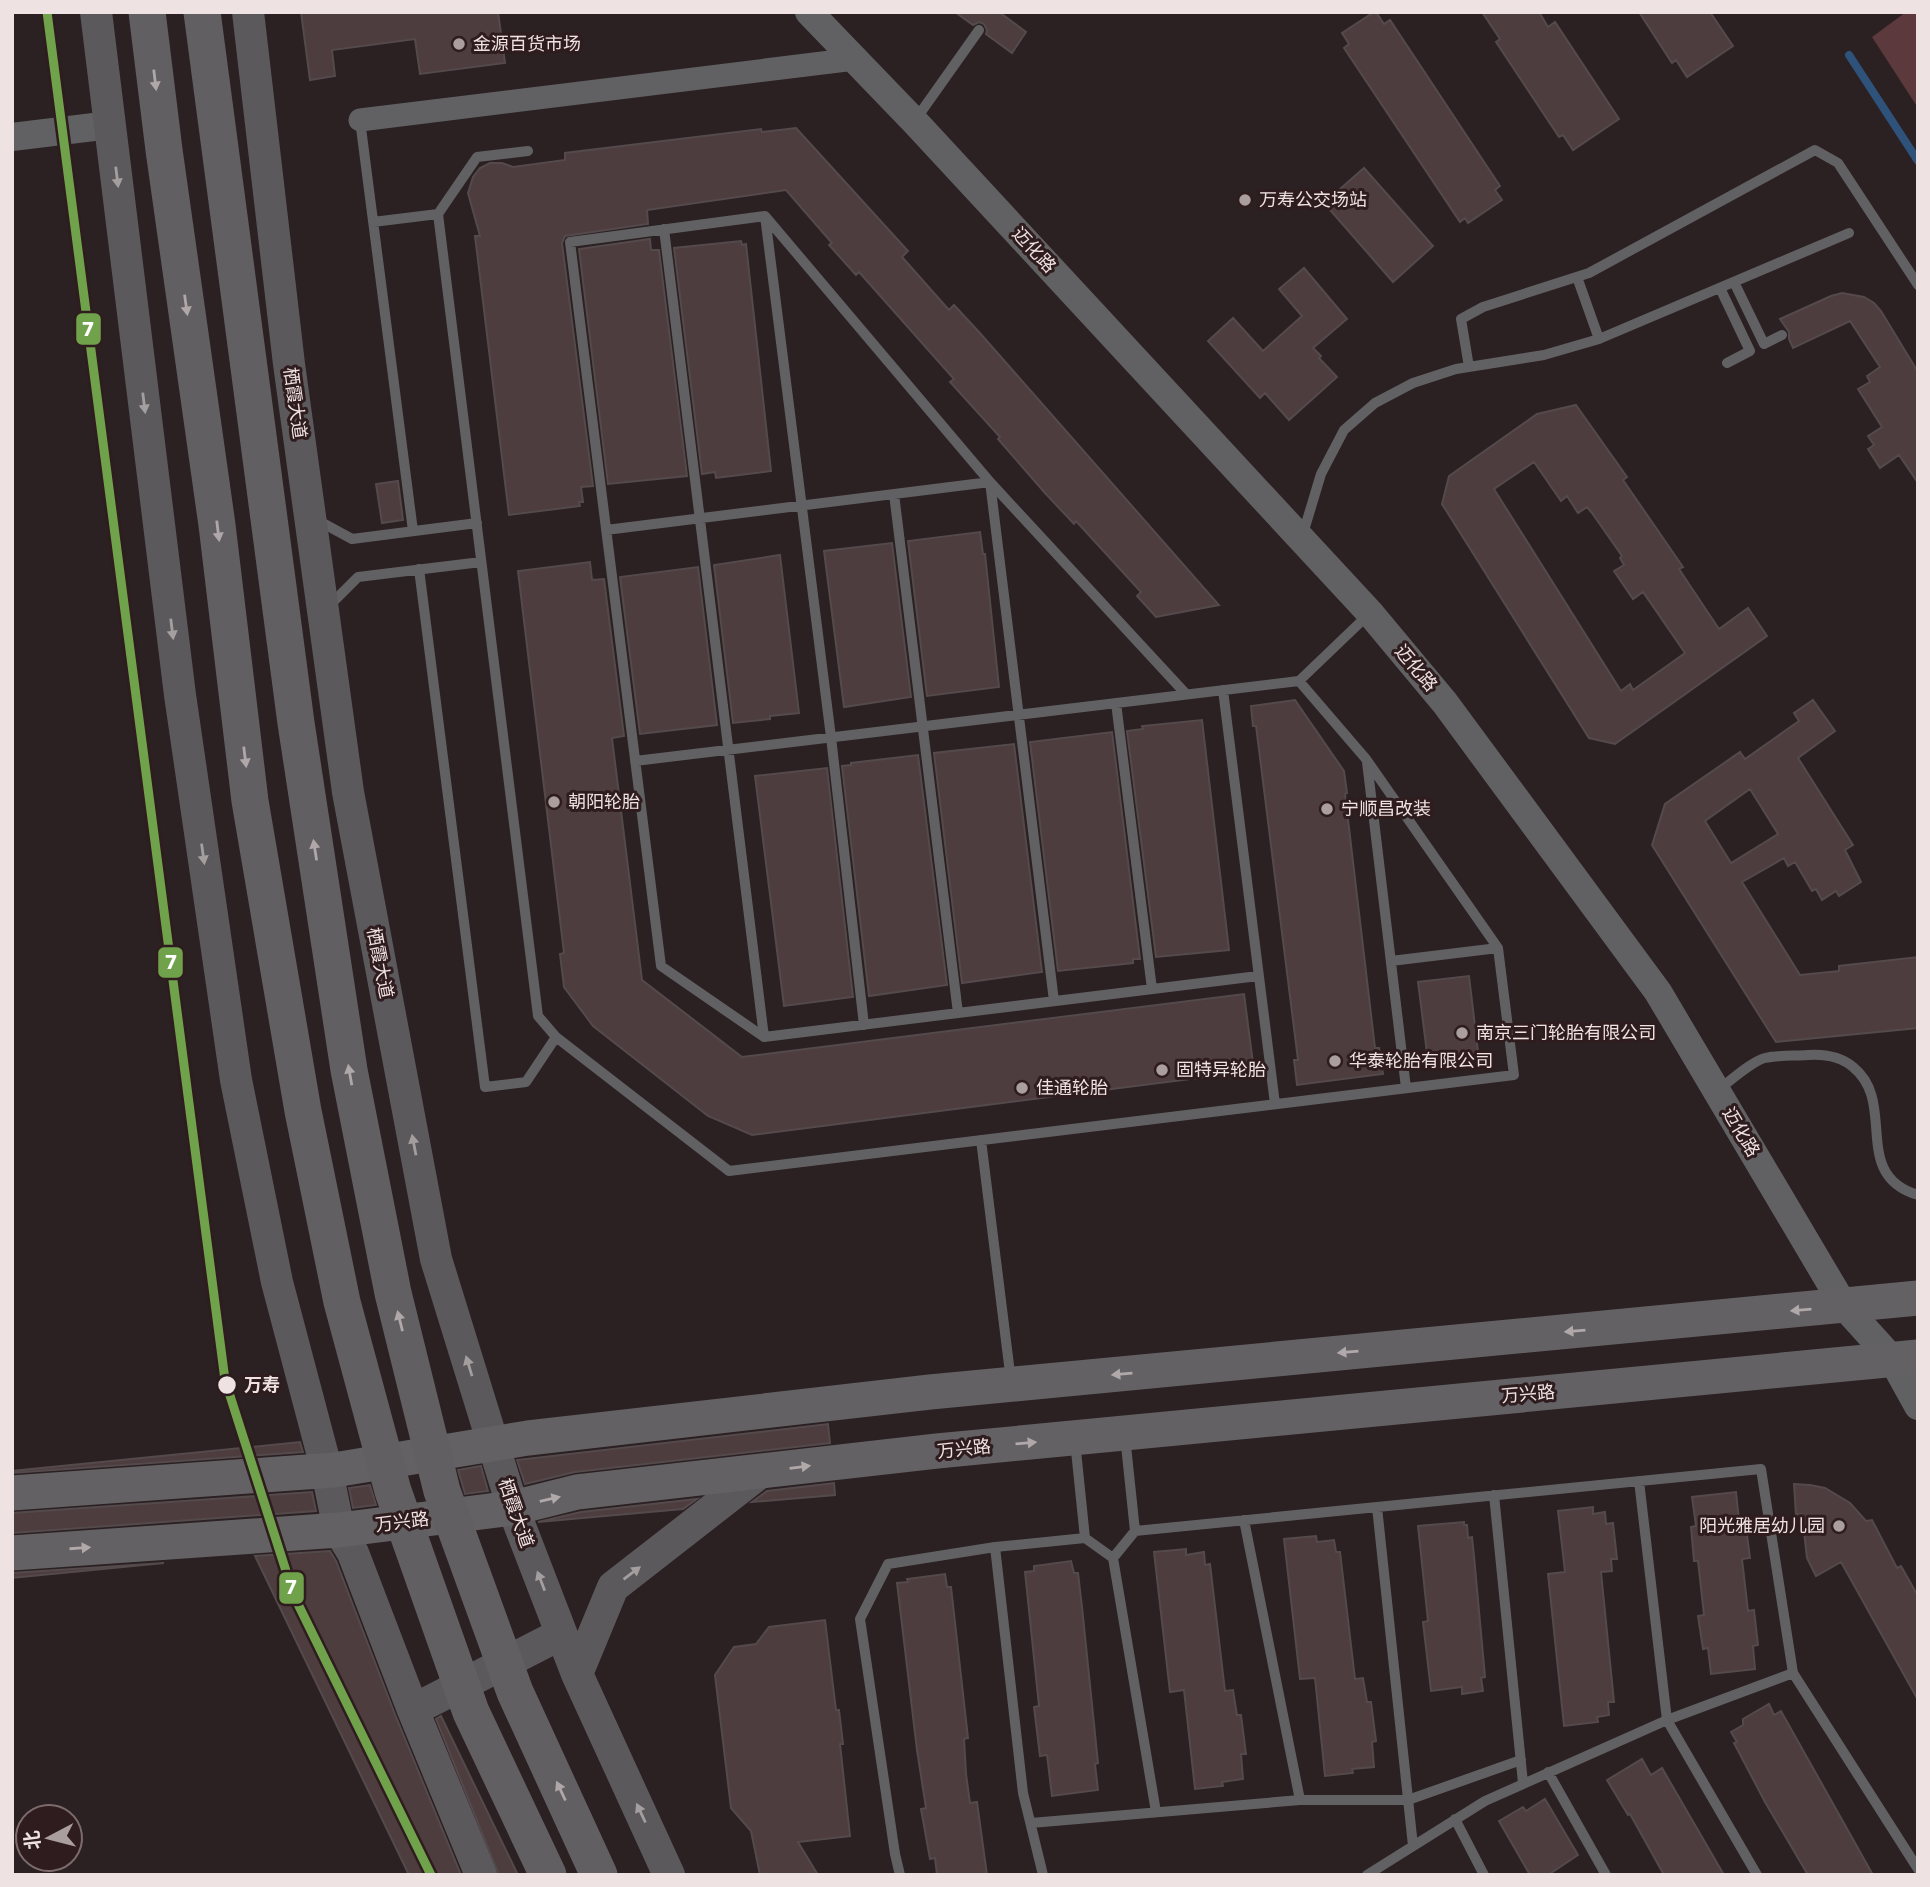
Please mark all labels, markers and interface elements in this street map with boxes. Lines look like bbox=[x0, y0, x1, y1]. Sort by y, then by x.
place label: 金源百货市场 bbox=[473, 33, 581, 54]
marker: 金源百货市场 bbox=[451, 36, 467, 52]
one-way arrow bbox=[150, 69, 161, 91]
one-way arrow bbox=[111, 166, 122, 188]
place label: 万寿公交场站 bbox=[1259, 189, 1367, 210]
marker: 万寿公交场站 bbox=[1237, 192, 1253, 208]
street label: 迈化路 bbox=[1008, 223, 1060, 277]
one-way arrow bbox=[181, 295, 192, 317]
line badge: 7 bbox=[75, 312, 102, 346]
text: 7 bbox=[81, 318, 95, 340]
street label: 栖霞大道 bbox=[280, 366, 311, 440]
one-way arrow bbox=[139, 392, 150, 414]
one-way arrow bbox=[213, 520, 224, 542]
one-way arrow bbox=[166, 618, 177, 640]
street label: 迈化路 bbox=[1391, 640, 1442, 695]
one-way arrow bbox=[239, 746, 250, 768]
place label: 朝阳轮胎 bbox=[568, 791, 640, 812]
marker: 朝阳轮胎 bbox=[546, 794, 562, 810]
place label: 宁顺昌改装 bbox=[1341, 798, 1431, 819]
marker: 宁顺昌改装 bbox=[1319, 801, 1335, 817]
one-way arrow bbox=[310, 839, 321, 861]
one-way arrow bbox=[198, 843, 209, 865]
street label: 栖霞大道 bbox=[363, 926, 398, 1000]
line badge: 7 bbox=[157, 946, 184, 979]
text: 7 bbox=[164, 951, 178, 973]
place label: 南京三门轮胎有限公司 bbox=[1476, 1022, 1656, 1043]
marker: 南京三门轮胎有限公司 bbox=[1454, 1025, 1470, 1041]
place label: 华泰轮胎有限公司 bbox=[1349, 1050, 1493, 1071]
marker: 华泰轮胎有限公司 bbox=[1327, 1053, 1343, 1069]
place label: 固特异轮胎 bbox=[1176, 1059, 1266, 1080]
marker: 固特异轮胎 bbox=[1154, 1062, 1170, 1078]
one-way arrow bbox=[344, 1064, 355, 1086]
place label: 佳通轮胎 bbox=[1036, 1077, 1108, 1098]
marker: 佳通轮胎 bbox=[1014, 1080, 1030, 1096]
street label: 迈化路 bbox=[1719, 1103, 1764, 1160]
one-way arrow bbox=[409, 1134, 420, 1156]
one-way arrow bbox=[1790, 1305, 1812, 1316]
one-way arrow bbox=[394, 1310, 405, 1332]
one-way arrow bbox=[1563, 1326, 1585, 1337]
one-way arrow bbox=[1337, 1347, 1359, 1358]
one-way arrow bbox=[463, 1355, 473, 1376]
one-way arrow bbox=[1110, 1369, 1132, 1380]
marker: 万寿 bbox=[216, 1374, 238, 1396]
place label: 万寿 bbox=[244, 1374, 280, 1395]
street label: 万兴路 bbox=[1500, 1381, 1556, 1406]
street label: 万兴路 bbox=[936, 1435, 992, 1462]
one-way arrow bbox=[1015, 1437, 1037, 1448]
one-way arrow bbox=[789, 1461, 811, 1472]
street label: 栖霞大道 bbox=[495, 1475, 538, 1550]
one-way arrow bbox=[539, 1493, 561, 1504]
street label: 万兴路 bbox=[374, 1508, 430, 1535]
place label: 阳光雅居幼儿园 bbox=[1699, 1515, 1825, 1536]
marker: 阳光雅居幼儿园 bbox=[1831, 1518, 1847, 1534]
one-way arrow bbox=[70, 1542, 92, 1553]
one-way arrow bbox=[623, 1566, 641, 1580]
line badge: 7 bbox=[278, 1571, 305, 1605]
one-way arrow bbox=[535, 1571, 546, 1592]
text: 7 bbox=[284, 1576, 298, 1598]
one-way arrow bbox=[555, 1780, 566, 1801]
north arrow bbox=[14, 1803, 84, 1873]
one-way arrow bbox=[635, 1803, 647, 1823]
text: 北 bbox=[20, 1829, 44, 1851]

